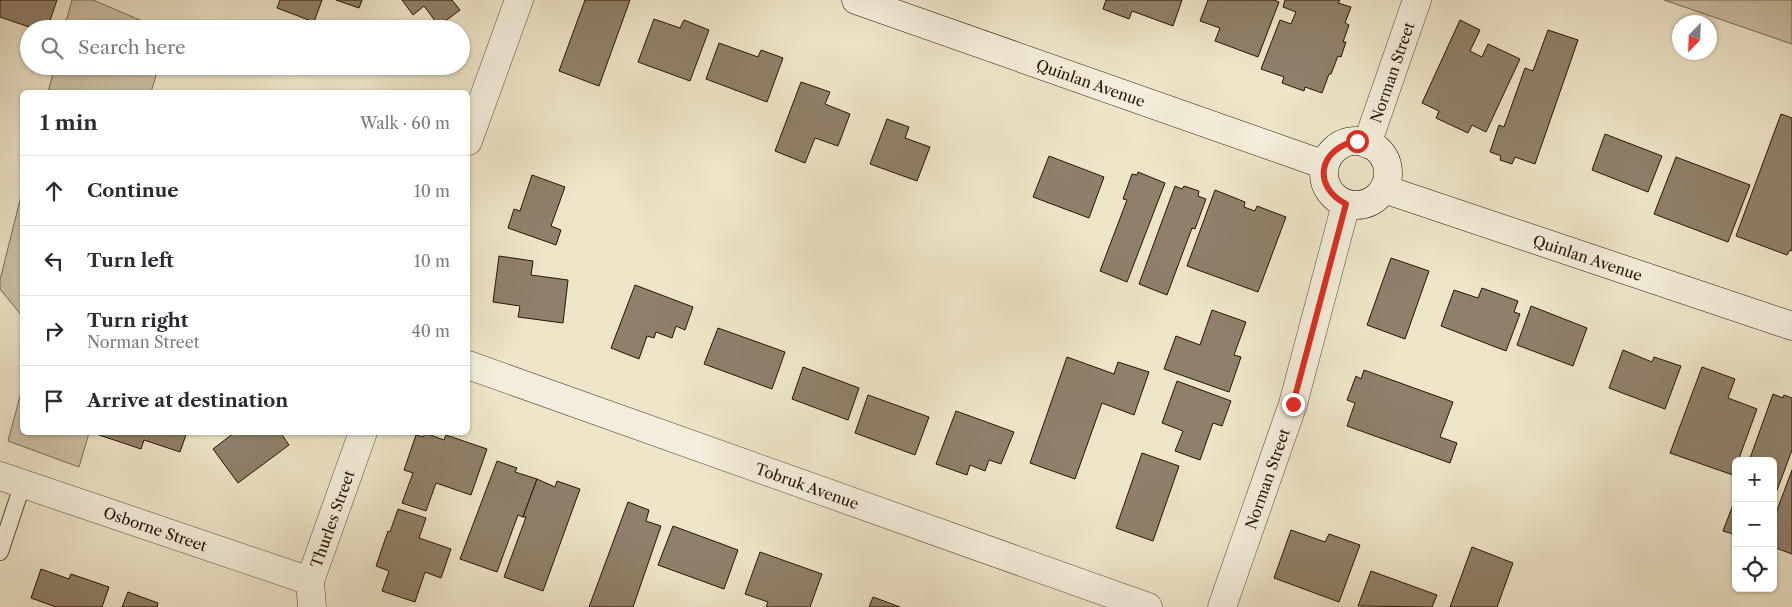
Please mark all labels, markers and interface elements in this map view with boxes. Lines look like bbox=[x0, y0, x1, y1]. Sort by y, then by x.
north arrow bbox=[1672, 15, 1717, 60]
street label: Norman Street bbox=[1366, 19, 1418, 125]
search box bbox=[20, 20, 470, 75]
icon: search bbox=[38, 34, 66, 62]
text: Search here bbox=[78, 36, 186, 59]
street label: Quinlan Avenue bbox=[1034, 55, 1148, 111]
text: 1 min bbox=[40, 110, 98, 135]
text: Walk · 60 m bbox=[360, 113, 450, 133]
route start bbox=[1346, 130, 1369, 153]
icon: ahead bbox=[40, 177, 68, 205]
text: Continue bbox=[87, 179, 179, 202]
text: 10 m bbox=[414, 181, 450, 201]
street label: Quinlan Avenue bbox=[1531, 230, 1645, 285]
icon: left bbox=[40, 247, 68, 275]
text: Turn left bbox=[87, 249, 174, 272]
text: 10 m bbox=[414, 251, 450, 271]
text: Turn right bbox=[87, 309, 188, 332]
icon: right bbox=[40, 317, 68, 345]
text: 40 m bbox=[411, 321, 450, 341]
text: Norman Street bbox=[87, 332, 199, 352]
icon: arrive bbox=[40, 387, 68, 415]
text: Arrive at destination bbox=[87, 389, 288, 412]
route end bbox=[1282, 393, 1305, 416]
street label: Norman Street bbox=[1241, 425, 1293, 532]
map controls bbox=[1732, 457, 1777, 592]
button: + bbox=[1732, 457, 1777, 502]
street label: Tobruk Avenue bbox=[753, 459, 862, 513]
street label: Thurles Street bbox=[306, 467, 358, 570]
street label: Osborne Street bbox=[101, 502, 210, 555]
button: − bbox=[1732, 502, 1777, 547]
button: locate bbox=[1732, 547, 1777, 592]

